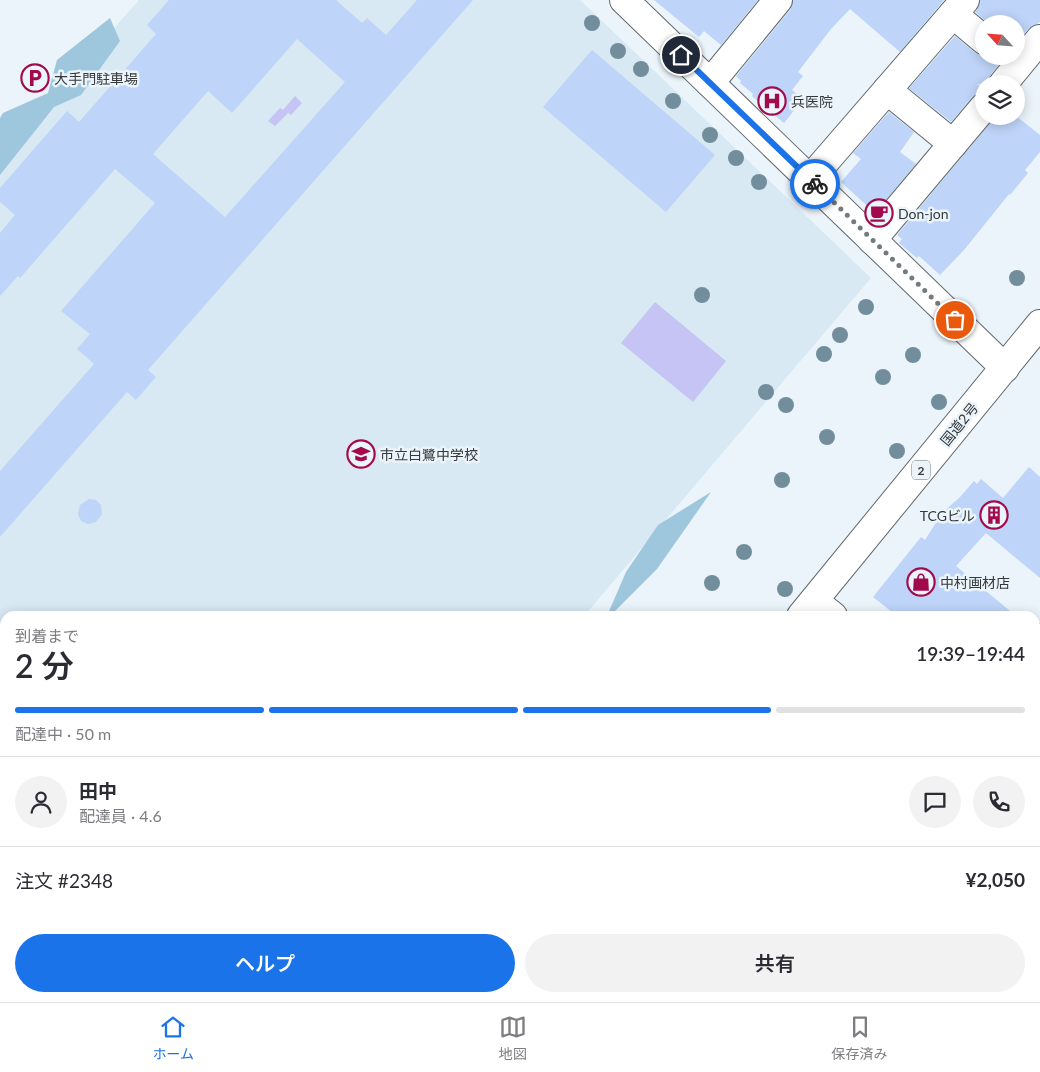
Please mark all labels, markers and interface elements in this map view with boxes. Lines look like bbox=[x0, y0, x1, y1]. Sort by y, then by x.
north arrow bbox=[975, 15, 1025, 65]
map controls bbox=[975, 15, 1025, 125]
pin bbox=[660, 34, 702, 76]
icon: home bbox=[667, 41, 695, 69]
parking icon: 大手門駐車場 bbox=[20, 63, 50, 93]
place label: 大手門駐車場 bbox=[54, 70, 138, 87]
button: layers bbox=[975, 75, 1025, 125]
hospital icon: 兵医院 bbox=[757, 86, 787, 116]
place label: 兵医院 bbox=[791, 93, 833, 110]
courier bbox=[790, 159, 840, 209]
icon: bike bbox=[801, 170, 829, 198]
cafe icon: Don-jon bbox=[864, 198, 894, 228]
place label: Don-jon bbox=[898, 205, 949, 222]
pin bbox=[934, 299, 976, 341]
icon: bag bbox=[941, 306, 969, 334]
street label: 国道2号 bbox=[937, 399, 981, 449]
school or university icon: 市立白鷺中学校 bbox=[346, 439, 376, 469]
place label: 市立白鷺中学校 bbox=[380, 446, 478, 463]
road number: 2 bbox=[912, 460, 930, 480]
building icon: TCGビル bbox=[979, 500, 1009, 530]
place label: TCGビル bbox=[920, 507, 975, 524]
shop icon: 中村画材店 bbox=[906, 567, 936, 597]
place label: 中村画材店 bbox=[940, 574, 1010, 591]
text: 到着まで bbox=[15, 626, 79, 645]
text: 19:39–19:44 bbox=[916, 642, 1025, 665]
text: 2 分 bbox=[15, 646, 74, 685]
text: 配達中 · 50 m bbox=[15, 724, 111, 743]
button: person bbox=[15, 776, 67, 828]
button: chat bbox=[909, 776, 961, 828]
button: phone bbox=[973, 776, 1025, 828]
text: 田中 bbox=[79, 779, 117, 802]
text: 配達員 · 4.6 bbox=[79, 806, 162, 825]
text: ¥2,050 bbox=[965, 868, 1025, 891]
text: 注文 #2348 bbox=[15, 869, 113, 892]
button: ヘルプ bbox=[15, 934, 515, 992]
button: 共有 bbox=[525, 934, 1025, 992]
tab: ホーム bbox=[152, 1013, 194, 1063]
tab: 地図 bbox=[499, 1013, 527, 1063]
tab: 保存済み bbox=[832, 1013, 888, 1063]

